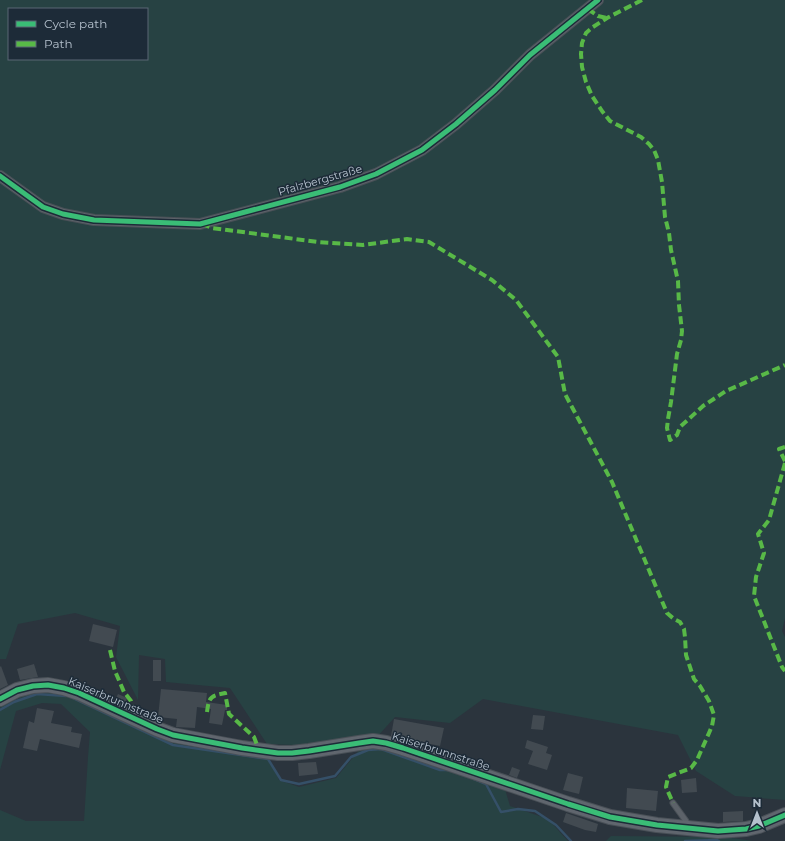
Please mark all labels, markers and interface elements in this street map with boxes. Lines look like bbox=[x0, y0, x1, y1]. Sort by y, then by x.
legend bbox=[8, 8, 148, 60]
text: Cycle path bbox=[44, 16, 107, 31]
text: Path bbox=[44, 36, 73, 51]
street label: Pfalzbergstraße bbox=[276, 161, 364, 199]
street label: Kaiserbrunnstraße bbox=[66, 674, 166, 726]
street label: Kaiserbrunnstraße bbox=[390, 729, 492, 774]
north arrow bbox=[737, 793, 777, 833]
text: N bbox=[753, 796, 761, 810]

